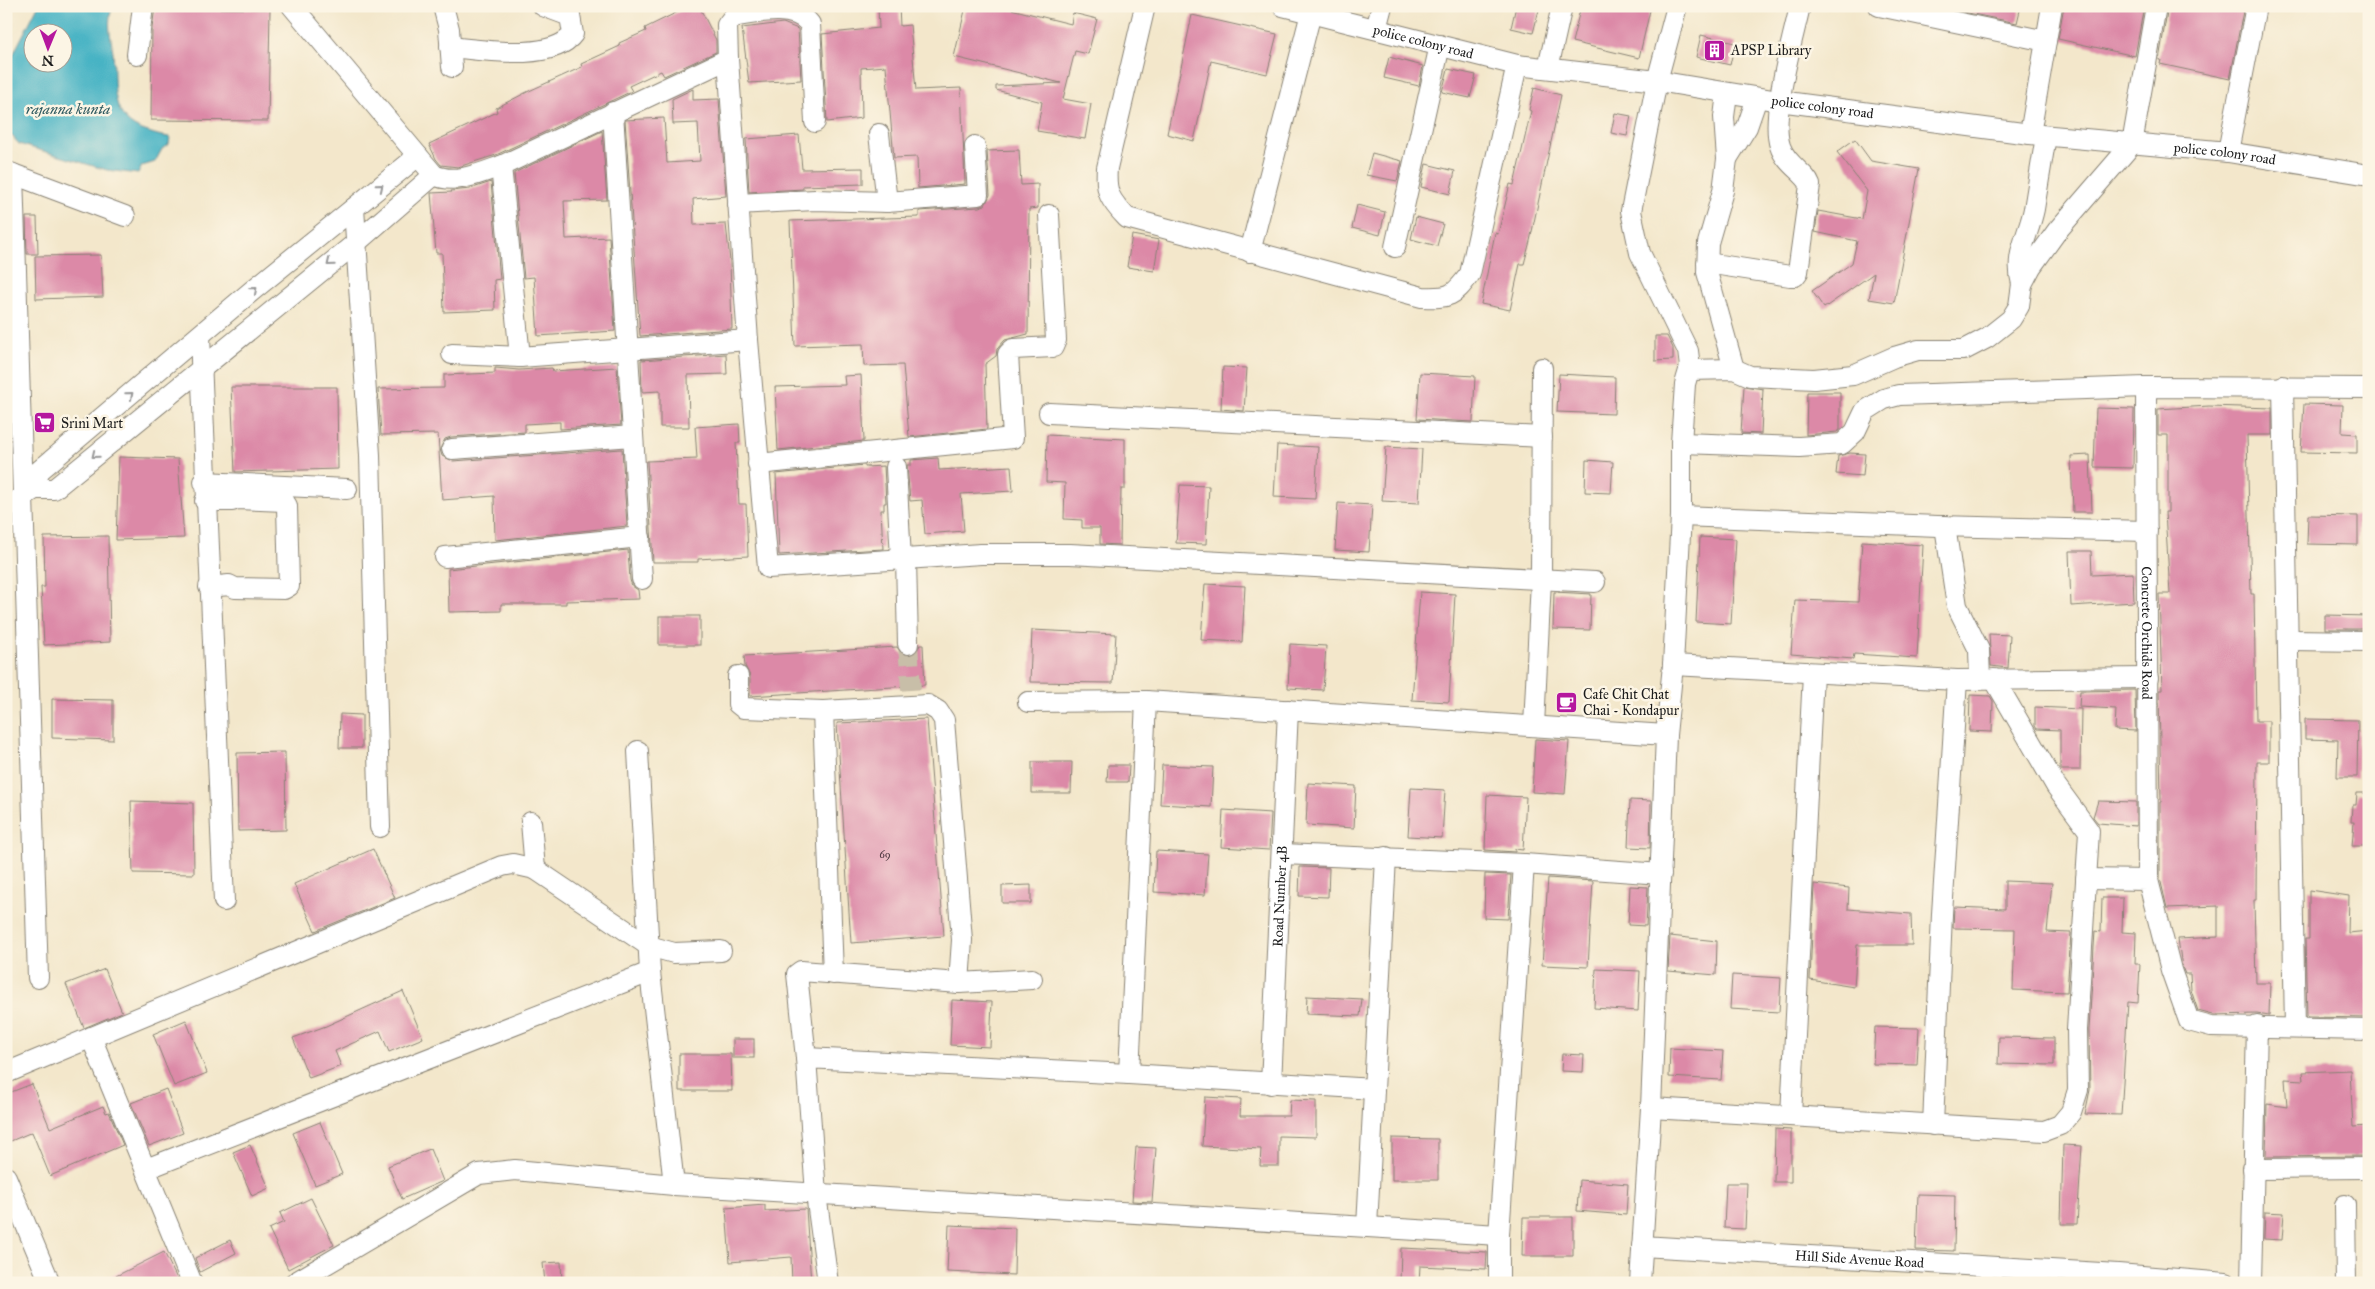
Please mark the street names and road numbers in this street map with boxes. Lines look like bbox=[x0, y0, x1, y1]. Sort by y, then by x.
street label: police colony road bbox=[1371, 21, 1475, 63]
street label: police colony road bbox=[1769, 92, 1875, 122]
street label: police colony road bbox=[2172, 139, 2277, 169]
street label: Concrete Orchids Road bbox=[2138, 566, 2155, 700]
street label: Road Number 4B bbox=[1269, 845, 1291, 947]
street label: Hill Side Avenue Road bbox=[1795, 1247, 1925, 1272]

